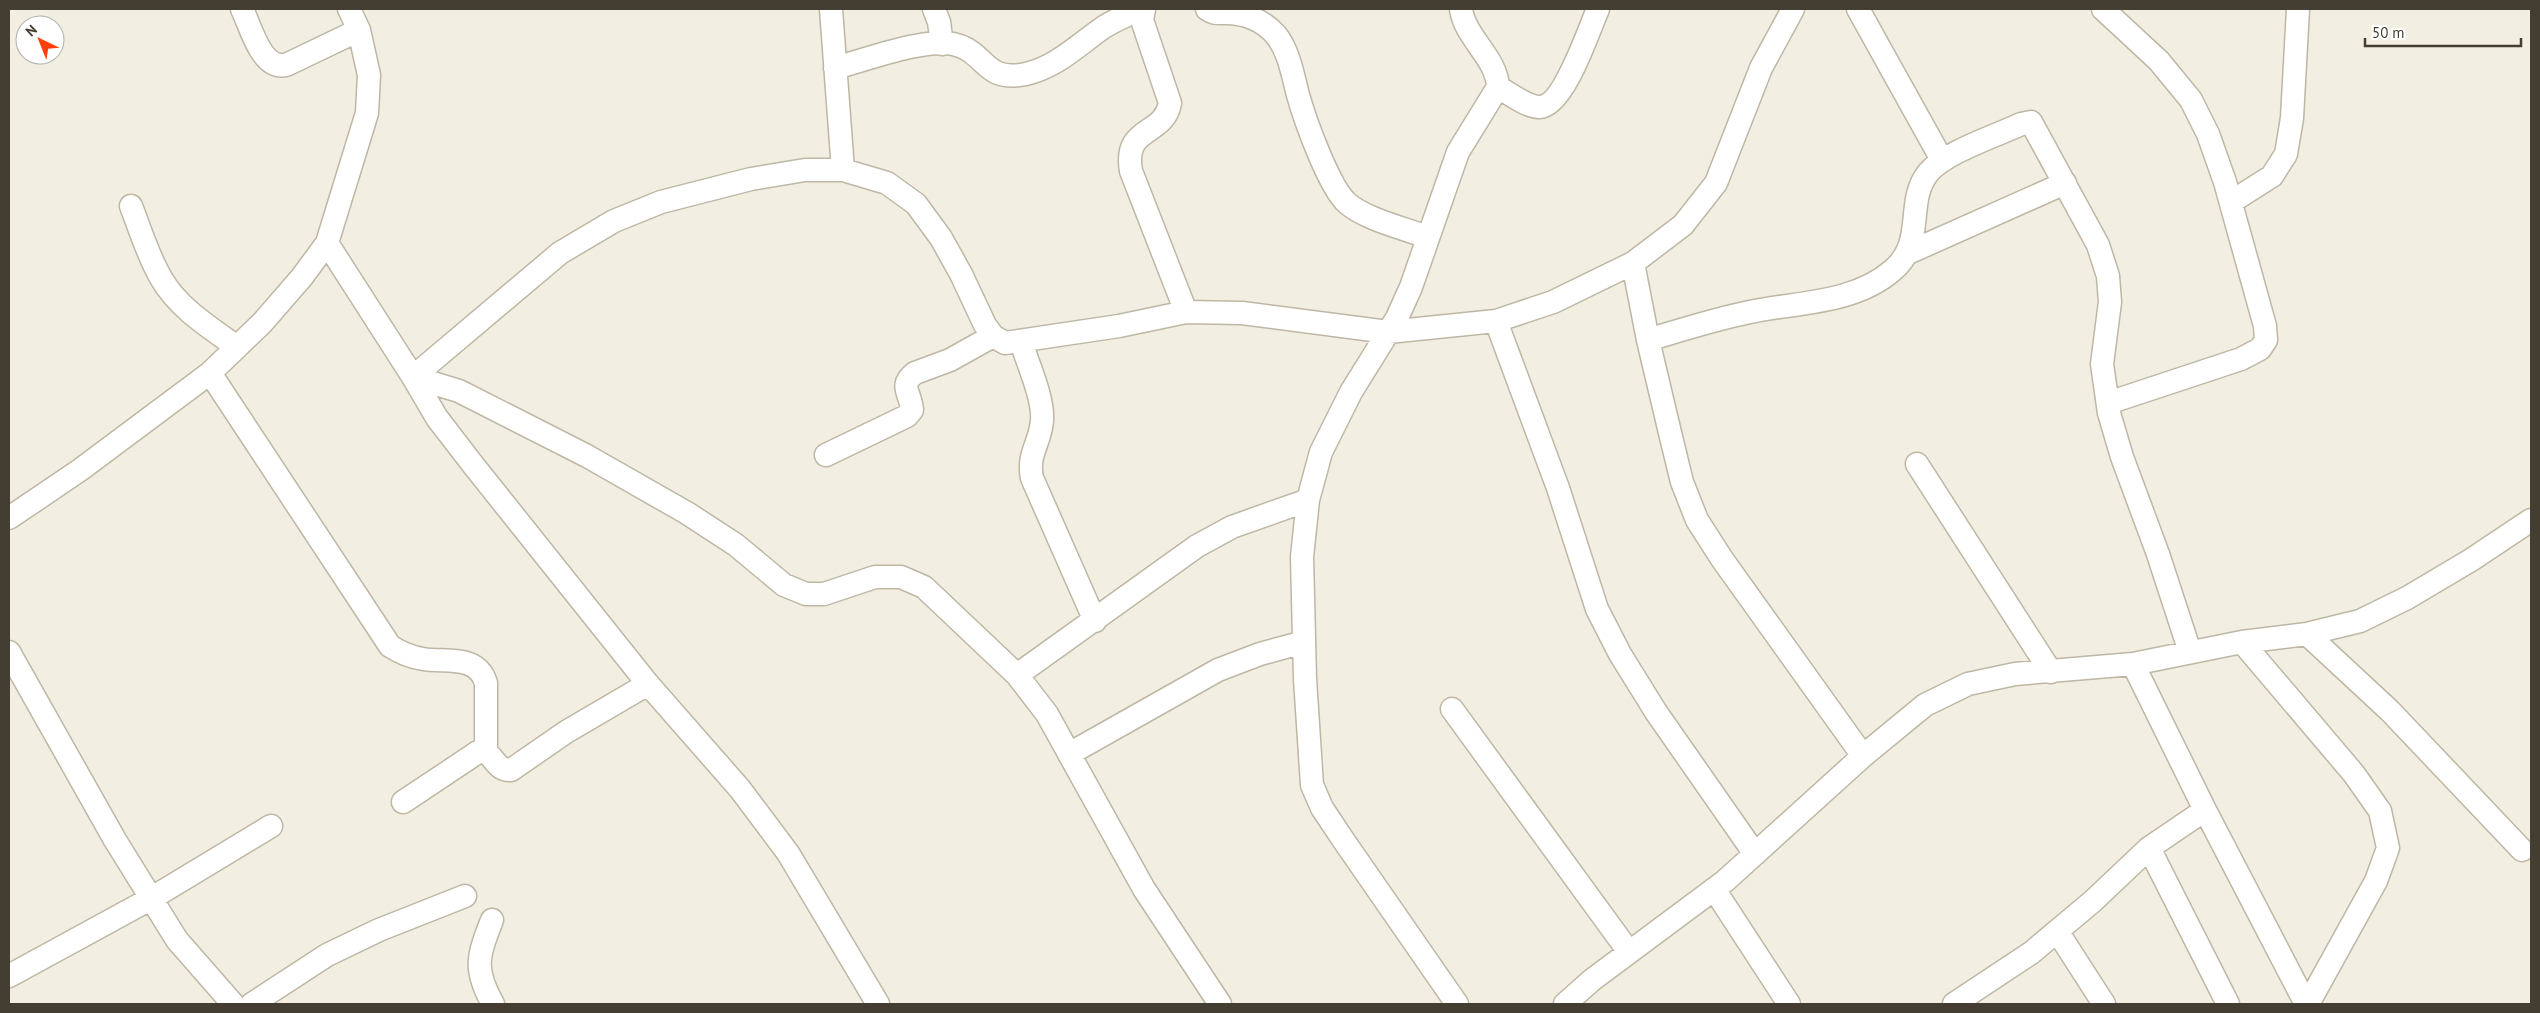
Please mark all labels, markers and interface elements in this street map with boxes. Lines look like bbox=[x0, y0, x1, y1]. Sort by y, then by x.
north arrow bbox=[15, 15, 65, 65]
scale bar bbox=[2365, 15, 2521, 47]
text: N bbox=[22, 21, 41, 40]
text: 50 m bbox=[2372, 23, 2405, 42]

